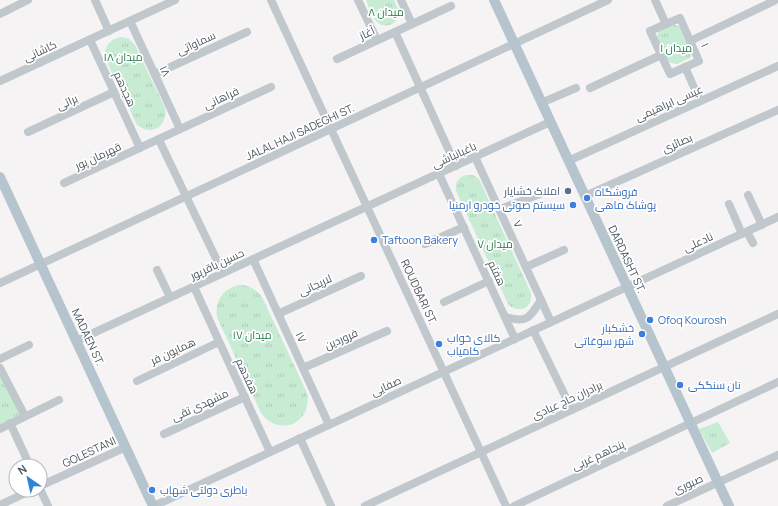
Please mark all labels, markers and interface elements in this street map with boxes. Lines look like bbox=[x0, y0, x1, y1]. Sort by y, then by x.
park label: میدان ۸ bbox=[368, 4, 404, 19]
street label: آغاز bbox=[356, 22, 377, 43]
street label: سماواتی bbox=[174, 27, 218, 58]
street label: کاشانی bbox=[21, 36, 59, 65]
park label: میدان ۱ bbox=[660, 40, 692, 55]
street label: ۱ bbox=[698, 40, 713, 49]
park label: میدان ۱۸ bbox=[104, 49, 142, 64]
street label: ۱۸ bbox=[156, 63, 174, 79]
street label: هجدهم bbox=[110, 69, 140, 109]
street label: عیسی ابراهیمی bbox=[633, 81, 705, 124]
street label: فراهانی bbox=[201, 83, 241, 112]
street label: براتی bbox=[54, 90, 80, 113]
street label: JALAL HAJI SADEGHI ST. bbox=[243, 100, 357, 163]
street label: بصائری bbox=[659, 129, 694, 156]
street label: قهرمان پور bbox=[71, 138, 123, 173]
street label: باغبانباشی bbox=[429, 138, 478, 171]
place label: املاک خشایار bbox=[503, 183, 560, 198]
place label: فروشگاه پوشاک ماهی bbox=[595, 184, 656, 212]
marker: املاک خشایار bbox=[563, 186, 573, 196]
marker: فروشگاه پوشاک ماهی bbox=[582, 193, 592, 203]
place label: سیستم صوتی خودرو ارمنیا bbox=[449, 197, 565, 213]
marker: سیستم صوتی خودرو ارمنیا bbox=[568, 200, 578, 210]
street label: ۷ bbox=[510, 218, 527, 230]
street label: DARDASHT ST. bbox=[605, 223, 650, 295]
street label: نادعلی bbox=[681, 228, 715, 255]
place label: Taftoon Bakery bbox=[382, 232, 458, 247]
marker: Taftoon Bakery bbox=[369, 235, 379, 245]
park label: میدان ۷ bbox=[477, 236, 513, 251]
street label: حسین باقرپور bbox=[186, 245, 246, 283]
street label: ROUDBARI ST. bbox=[398, 257, 441, 327]
street label: هفتم bbox=[484, 258, 510, 288]
street label: لاریجانی bbox=[296, 270, 334, 299]
street label: MADAEN ST. bbox=[69, 306, 108, 368]
place label: Ofoq Kourosh bbox=[658, 312, 727, 327]
marker: Ofoq Kourosh bbox=[645, 315, 655, 325]
place label: خشکبار شهر سوغاتی bbox=[574, 320, 634, 348]
street label: فروردین bbox=[322, 325, 360, 352]
park label: میدان ۱۷ bbox=[233, 327, 271, 342]
street label: ۱۷ bbox=[292, 329, 310, 345]
marker: خشکبار شهر سوغاتی bbox=[637, 329, 647, 339]
place label: کالای خواب کامیاب bbox=[447, 330, 500, 358]
street label: همایون فر bbox=[147, 334, 198, 368]
marker: کالای خواب کامیاب bbox=[434, 339, 444, 349]
street label: هفدهم bbox=[232, 356, 262, 396]
street label: صفایی bbox=[368, 372, 403, 399]
street label: برادران حاج عبادی bbox=[529, 377, 605, 423]
place label: نان سنگکی bbox=[688, 377, 741, 392]
marker: نان سنگکی bbox=[675, 380, 685, 390]
street label: مشهدی تقی bbox=[169, 385, 231, 424]
street label: GOLESTANI bbox=[60, 433, 118, 470]
street label: پنجاهم غربی bbox=[569, 436, 627, 474]
north arrow bbox=[8, 458, 48, 498]
text: N bbox=[15, 461, 30, 478]
street label: صبوری bbox=[670, 470, 705, 497]
place label: باطری دولتی شهاب bbox=[160, 482, 248, 497]
marker: باطری دولتی شهاب bbox=[147, 485, 157, 495]

